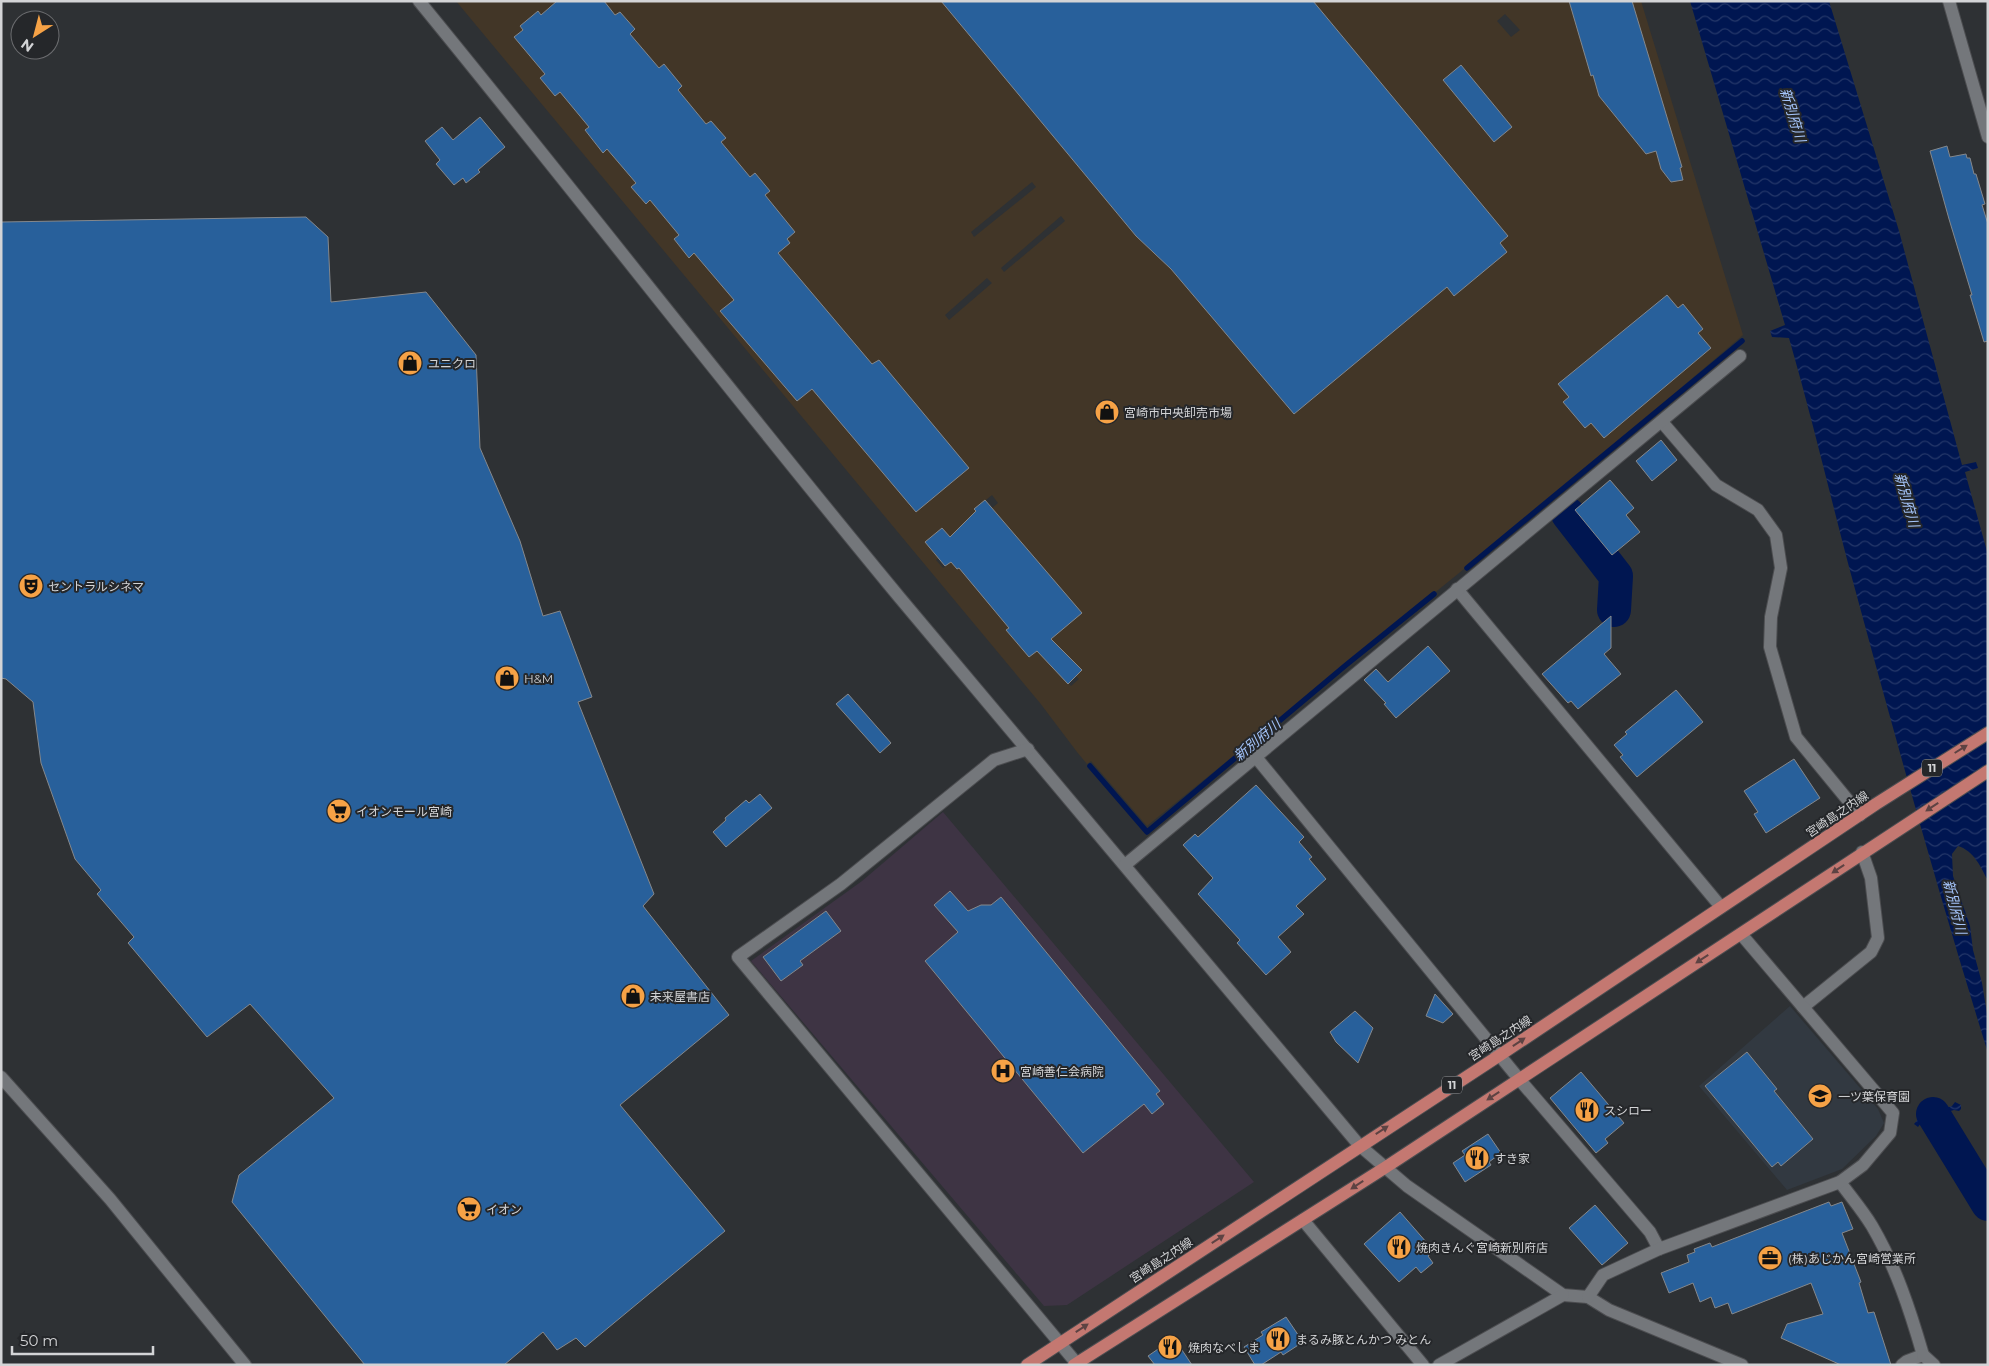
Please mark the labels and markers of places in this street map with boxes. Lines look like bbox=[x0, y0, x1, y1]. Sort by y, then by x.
shop icon: ユニクロ bbox=[397, 350, 423, 376]
place label: ユニクロ bbox=[428, 356, 476, 371]
shop icon: 宮崎市中央卸売市場 bbox=[1094, 399, 1120, 425]
place label: 宮崎市中央卸売市場 bbox=[1124, 405, 1232, 420]
theatre icon: セントラルシネマ bbox=[18, 573, 44, 599]
place label: セントラルシネマ bbox=[48, 579, 144, 594]
shop icon: H&M bbox=[494, 665, 520, 691]
place label: H&M bbox=[524, 671, 553, 686]
supermarket icon: イオンモール宮崎 bbox=[326, 798, 352, 824]
place label: イオンモール宮崎 bbox=[356, 804, 452, 819]
shop icon: 未来屋書店 bbox=[620, 983, 646, 1009]
place label: 未来屋書店 bbox=[650, 989, 710, 1004]
hospital icon: 宮崎善仁会病院 bbox=[990, 1058, 1016, 1084]
place label: 宮崎善仁会病院 bbox=[1020, 1064, 1104, 1079]
school or university icon: 一ツ葉保育園 bbox=[1807, 1083, 1833, 1109]
place label: 一ツ葉保育園 bbox=[1838, 1089, 1910, 1104]
restaurant icon: スシロー bbox=[1574, 1097, 1600, 1123]
place label: スシロー bbox=[1604, 1103, 1652, 1118]
restaurant icon: すき家 bbox=[1464, 1145, 1490, 1171]
place label: すき家 bbox=[1494, 1151, 1530, 1166]
supermarket icon: イオン bbox=[456, 1196, 482, 1222]
place label: イオン bbox=[486, 1202, 522, 1217]
restaurant icon: 焼肉きんぐ宮崎新別府店 bbox=[1386, 1234, 1412, 1260]
place label: 焼肉きんぐ宮崎新別府店 bbox=[1416, 1240, 1548, 1255]
office icon: (株)あじかん宮崎営業所 bbox=[1757, 1245, 1783, 1271]
place label: (株)あじかん宮崎営業所 bbox=[1788, 1251, 1916, 1266]
restaurant icon: まるみ豚とんかつ みとん bbox=[1265, 1326, 1291, 1352]
place label: まるみ豚とんかつ みとん bbox=[1296, 1332, 1431, 1347]
restaurant icon: 焼肉なべしま bbox=[1157, 1334, 1183, 1360]
place label: 焼肉なべしま bbox=[1188, 1340, 1260, 1355]

